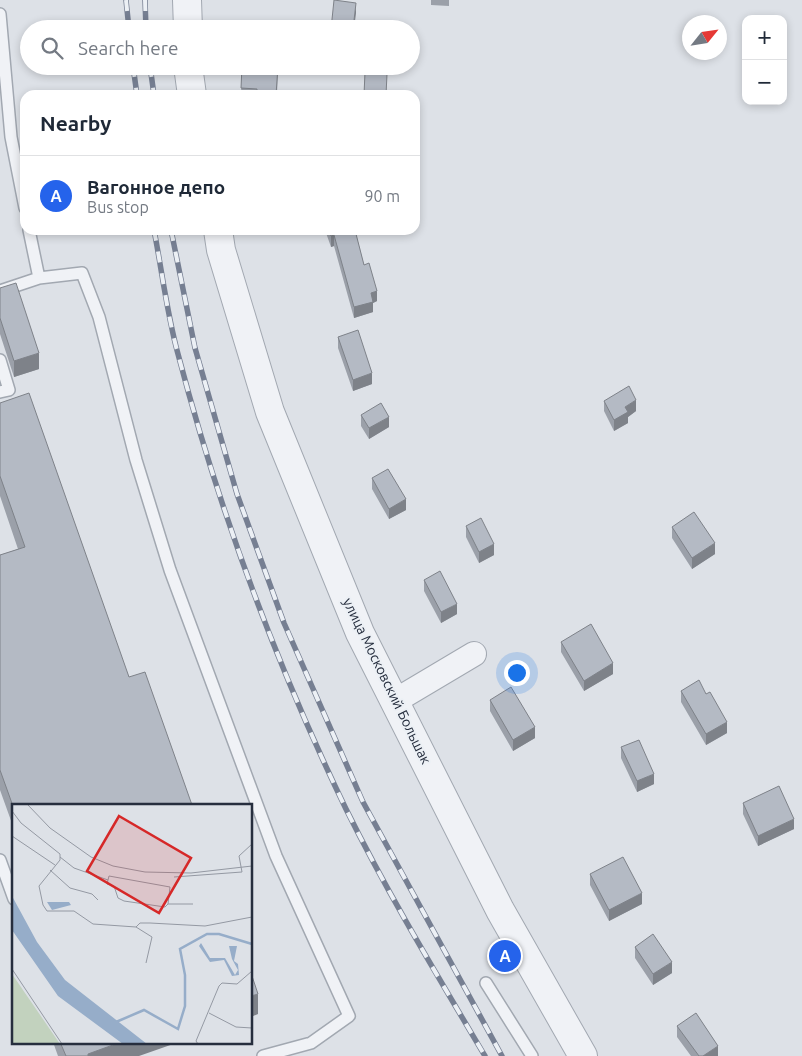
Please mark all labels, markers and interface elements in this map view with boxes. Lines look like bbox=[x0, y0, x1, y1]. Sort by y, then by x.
north arrow bbox=[682, 15, 727, 60]
map controls bbox=[742, 15, 787, 105]
button: + bbox=[742, 15, 787, 60]
search box bbox=[20, 20, 420, 75]
icon: search bbox=[38, 34, 66, 62]
text: Search here bbox=[78, 37, 178, 59]
button: − bbox=[742, 60, 787, 105]
text: Nearby bbox=[40, 111, 111, 135]
text: Вагонное депо bbox=[87, 176, 225, 198]
text: A bbox=[50, 187, 62, 205]
text: 90 m bbox=[364, 187, 400, 205]
text: Bus stop bbox=[87, 198, 149, 216]
street label: улица Московский Большак bbox=[340, 595, 434, 767]
your location bbox=[504, 660, 530, 686]
inset map bbox=[12, 804, 252, 1044]
pin: A bbox=[489, 937, 521, 975]

